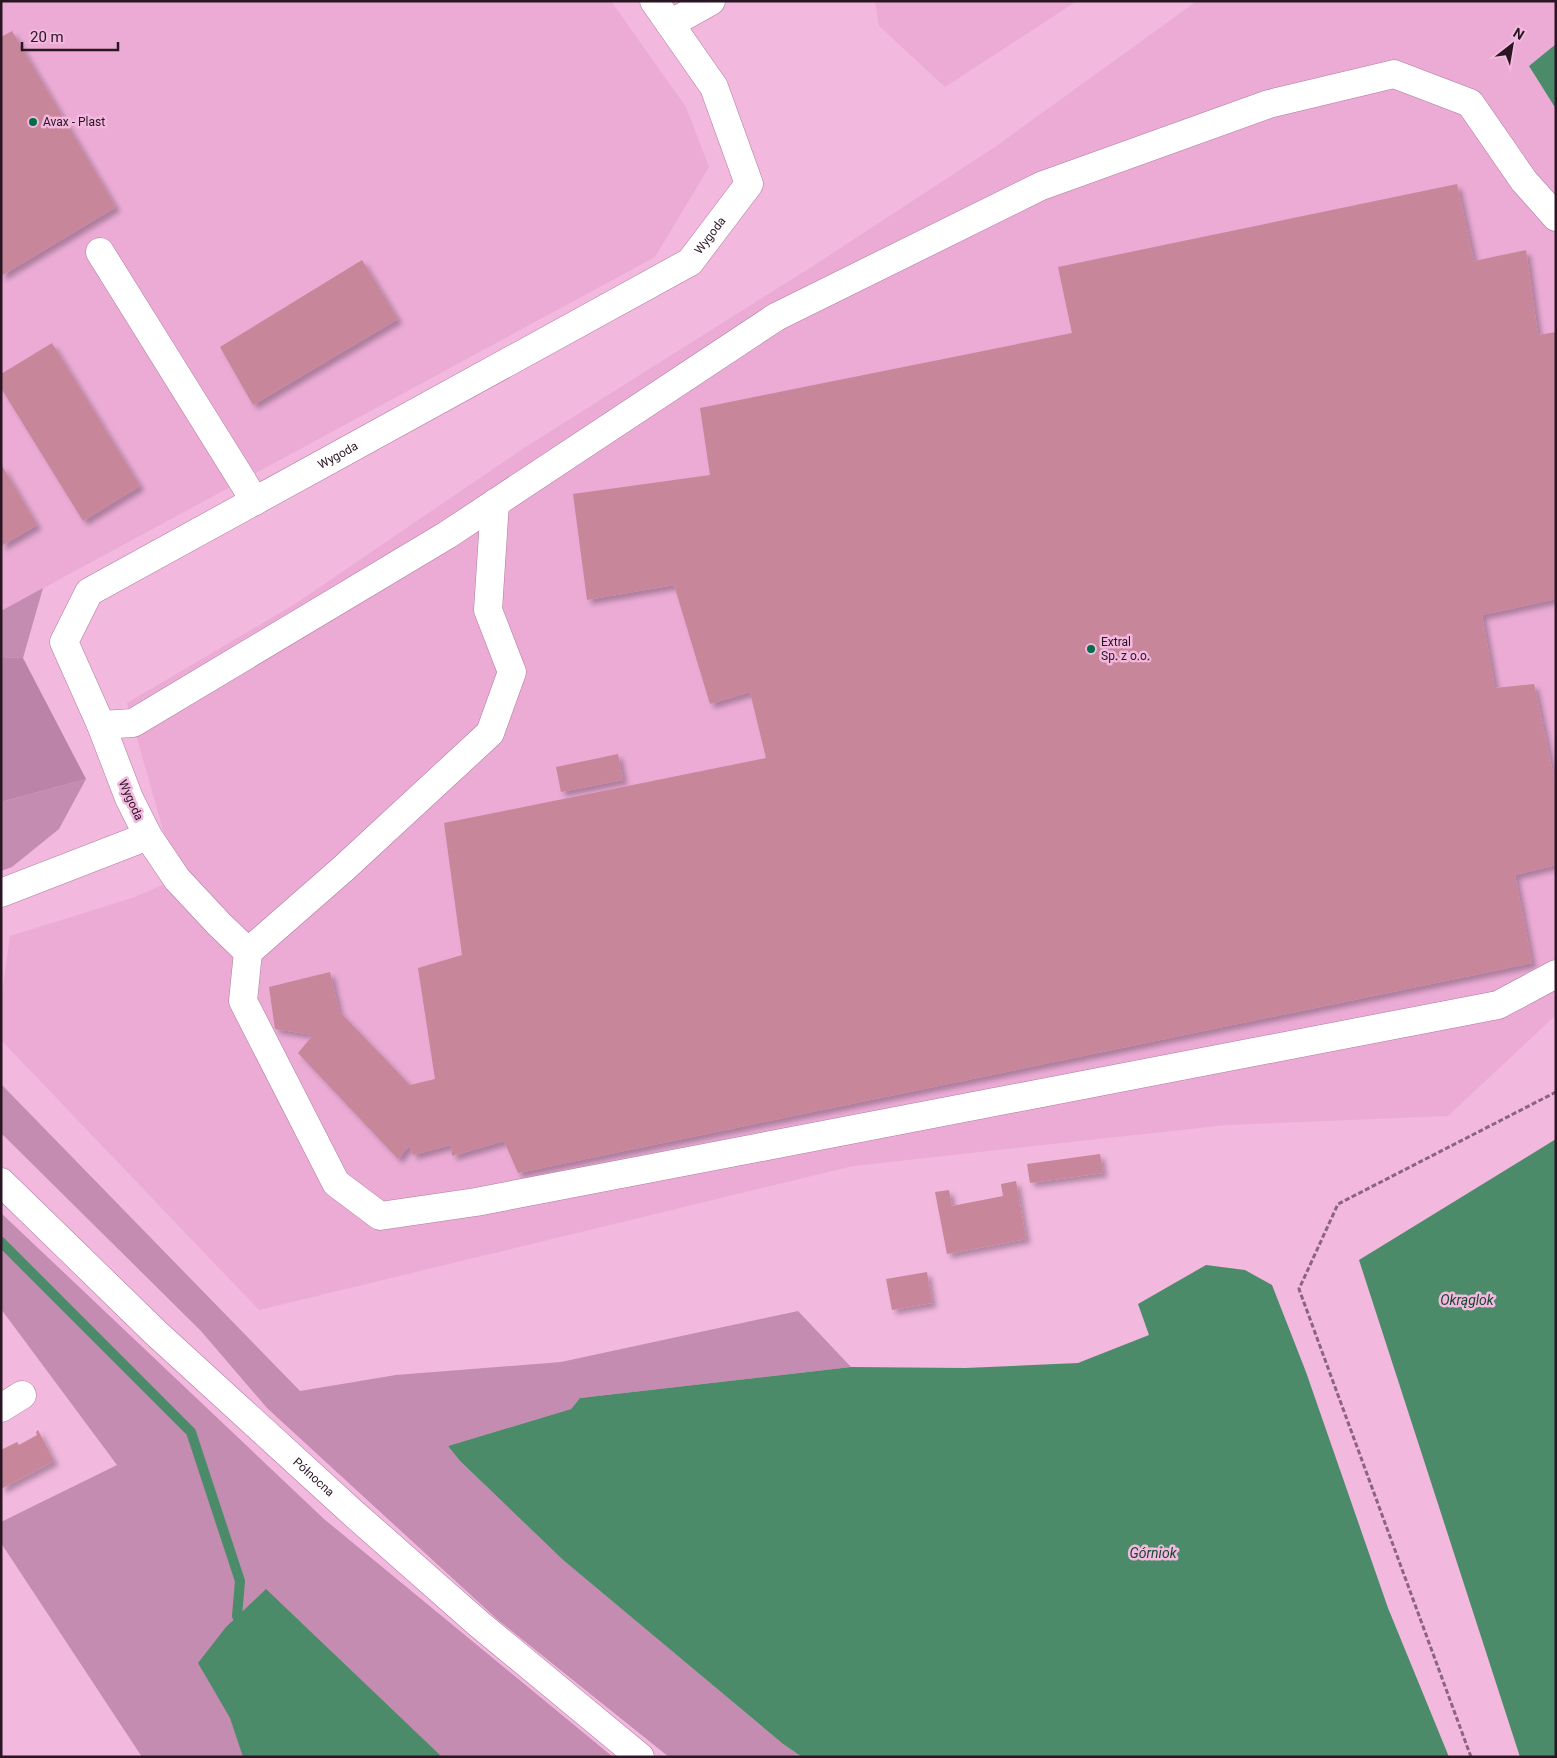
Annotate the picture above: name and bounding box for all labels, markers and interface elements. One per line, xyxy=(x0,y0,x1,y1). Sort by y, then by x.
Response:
scale bar xyxy=(22,20,119,52)
north arrow xyxy=(1487,20,1537,70)
text: N xyxy=(1510,24,1527,43)
text: 20 m xyxy=(30,28,64,46)
place label: Avax - Plast xyxy=(43,115,105,129)
marker: Avax - Plast xyxy=(27,116,39,128)
street label: Wygoda xyxy=(691,214,729,257)
street label: Wygoda xyxy=(316,439,360,472)
place label: Extral Sp. z o.o. xyxy=(1101,635,1150,663)
marker: Extral Sp. z o.o. xyxy=(1085,643,1097,655)
street label: Wygoda xyxy=(116,777,146,823)
water label: Okrąglok xyxy=(1440,1292,1495,1308)
street label: Północna xyxy=(290,1455,337,1499)
water label: Górniok xyxy=(1129,1545,1178,1561)

